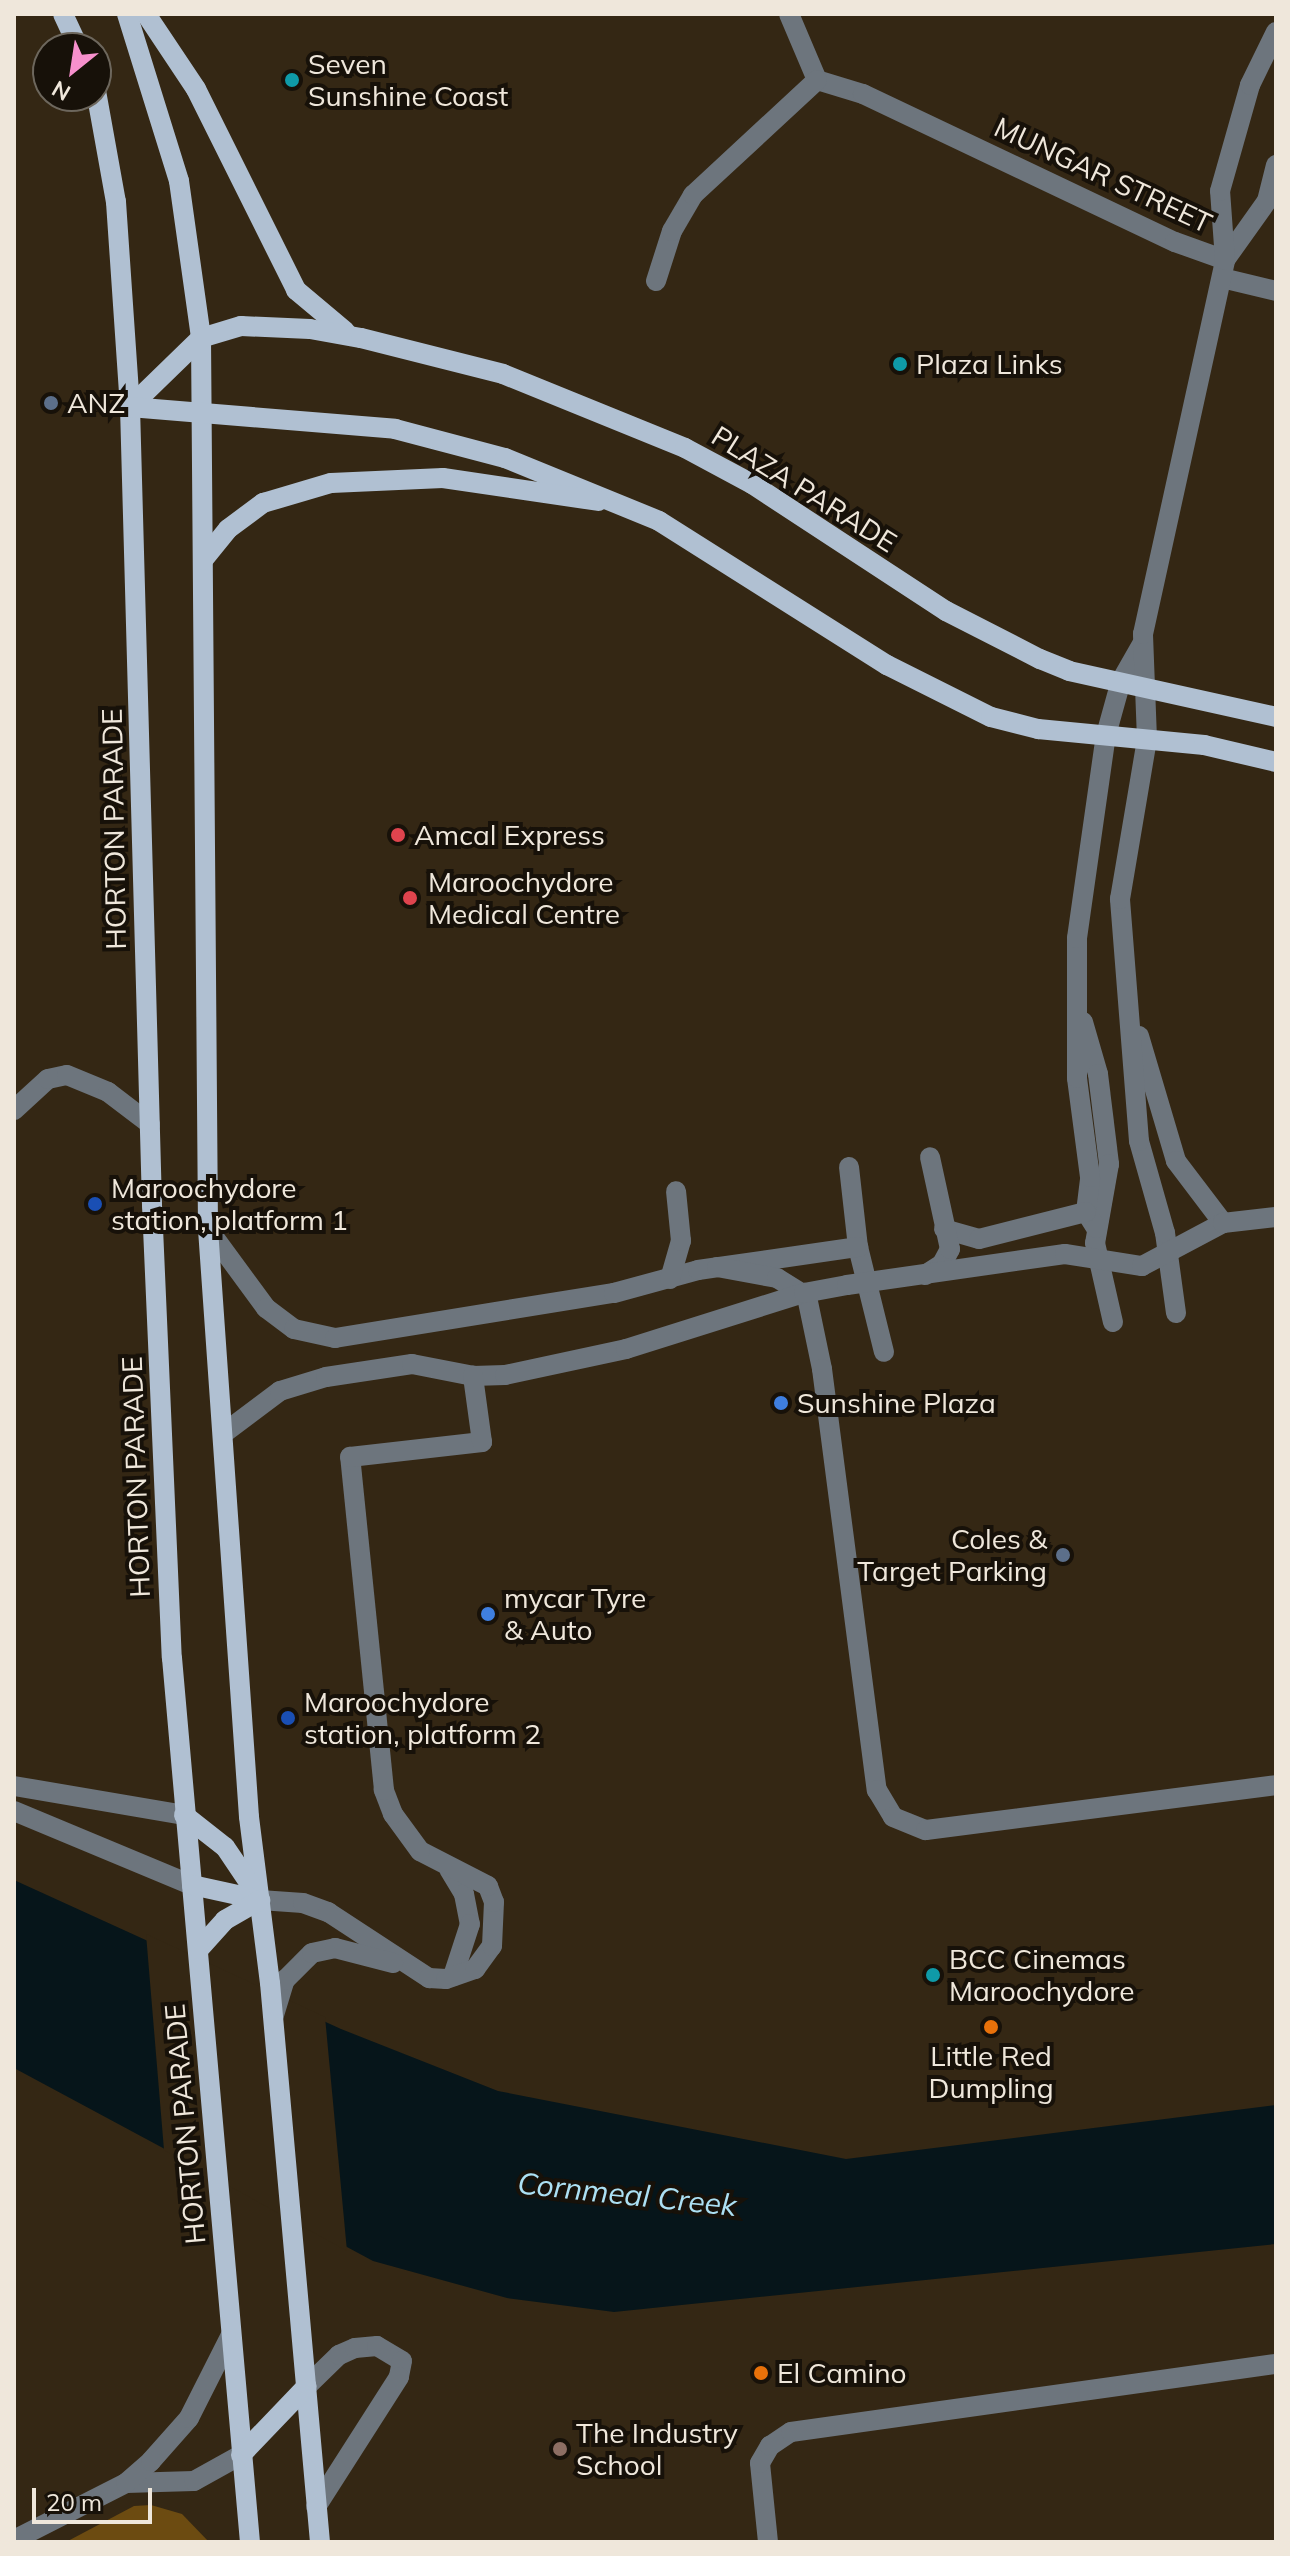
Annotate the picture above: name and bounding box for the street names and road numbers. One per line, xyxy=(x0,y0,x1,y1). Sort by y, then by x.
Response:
street label: MUNGAR STREET xyxy=(989,110,1217,240)
street label: PLAZA PARADE xyxy=(705,419,903,559)
street label: HORTON PARADE xyxy=(95,708,133,950)
street label: HORTON PARADE xyxy=(115,1356,157,1598)
street label: HORTON PARADE xyxy=(158,2002,212,2246)

